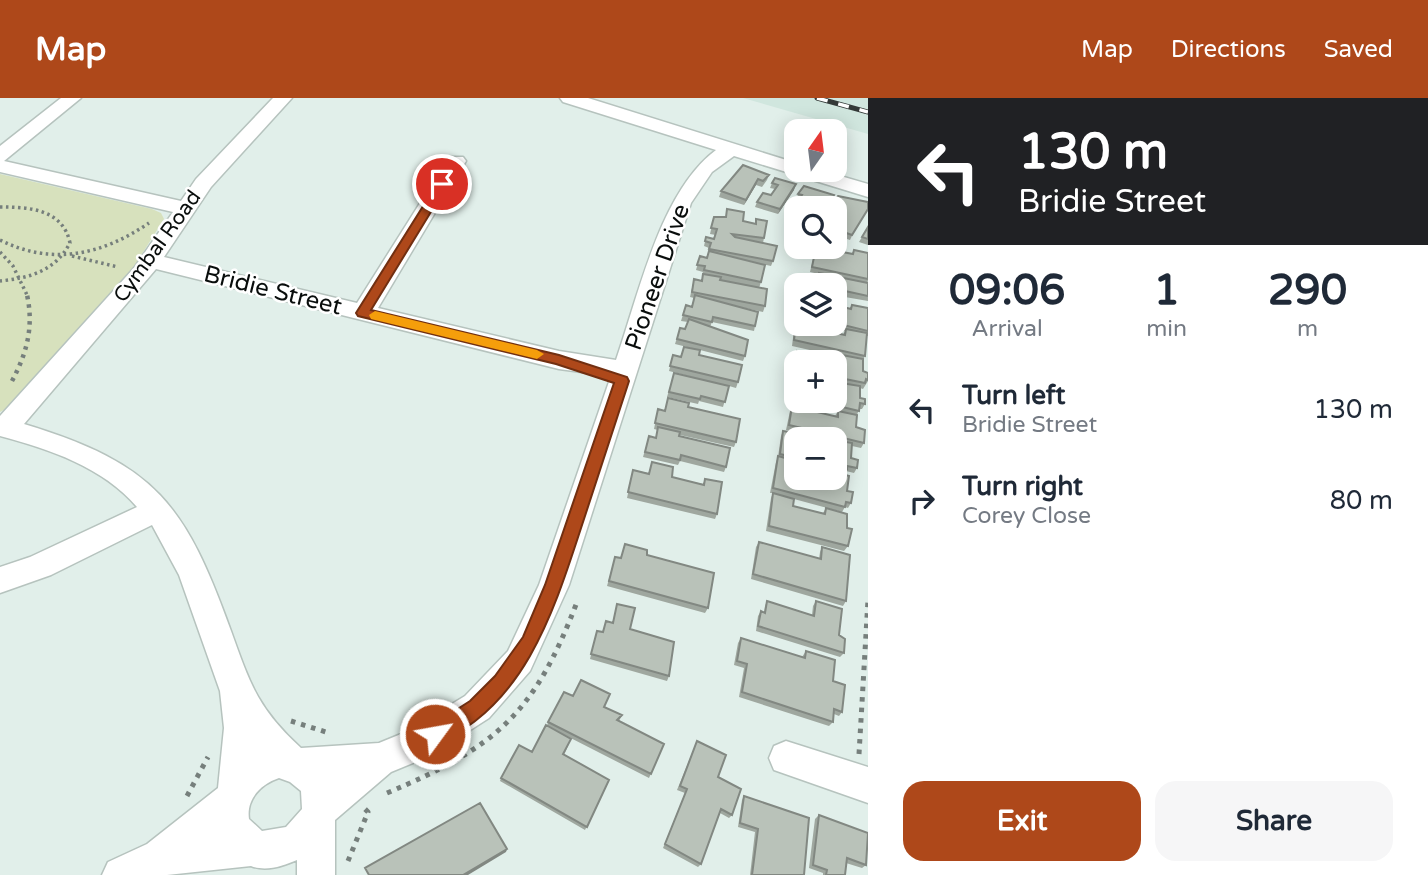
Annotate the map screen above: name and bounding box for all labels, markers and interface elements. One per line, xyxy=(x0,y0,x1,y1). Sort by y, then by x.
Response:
text: Map xyxy=(35,30,106,69)
text: Map xyxy=(1081,35,1133,64)
text: Directions xyxy=(1171,35,1286,64)
text: Saved xyxy=(1324,35,1393,64)
north arrow xyxy=(784,119,847,182)
map controls xyxy=(784,119,847,490)
text: 130 m xyxy=(1018,123,1168,182)
icon: left xyxy=(903,126,994,217)
pin xyxy=(412,154,472,214)
icon: arrive xyxy=(423,165,461,203)
text: Bridie Street xyxy=(1018,183,1206,221)
street label: Cymbal Road xyxy=(108,185,206,307)
button: search xyxy=(784,196,847,259)
street label: Pioneer Drive xyxy=(619,200,696,354)
street label: Bridie Street xyxy=(201,259,345,322)
text: 09:06 xyxy=(949,265,1065,316)
text: 1 xyxy=(1153,265,1180,316)
text: 290 xyxy=(1268,265,1347,316)
button: layers xyxy=(784,273,847,336)
text: Arrival xyxy=(972,315,1043,343)
text: min xyxy=(1146,315,1187,343)
text: m xyxy=(1297,315,1318,343)
button: + xyxy=(784,350,847,413)
text: Turn left xyxy=(962,380,1065,411)
icon: left xyxy=(903,391,941,429)
text: 130 m xyxy=(1313,394,1393,425)
text: Bridie Street xyxy=(962,411,1097,439)
button: − xyxy=(784,427,847,490)
text: Turn right xyxy=(962,471,1083,502)
icon: right xyxy=(903,482,941,520)
text: 80 m xyxy=(1330,485,1393,516)
text: Corey Close xyxy=(962,502,1091,530)
position arrow xyxy=(398,697,472,771)
button: Exit xyxy=(903,781,1141,861)
button: Share xyxy=(1155,781,1393,861)

